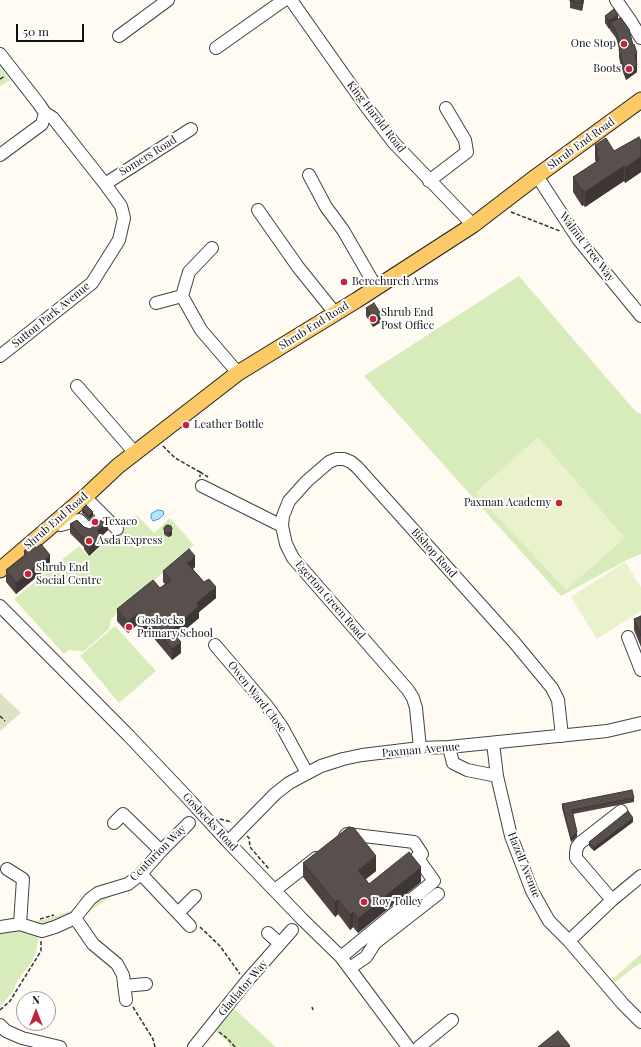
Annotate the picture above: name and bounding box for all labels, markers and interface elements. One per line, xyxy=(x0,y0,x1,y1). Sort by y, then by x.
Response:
scale bar xyxy=(18,16,86,42)
text: 50 m xyxy=(23,23,49,39)
place label: One Stop xyxy=(571,37,616,51)
marker: One Stop xyxy=(619,39,629,49)
place label: Boots xyxy=(593,62,621,76)
marker: Boots xyxy=(624,64,634,74)
street label: King Harold Road xyxy=(344,79,408,155)
street label: Shrub End Road xyxy=(545,115,617,173)
street label: Somers Road xyxy=(117,133,179,179)
street label: Walnut Tree Way xyxy=(557,210,617,284)
place label: Berechurch Arms xyxy=(352,275,439,289)
marker: Berechurch Arms xyxy=(339,277,349,287)
street label: Sutton Park Avenue xyxy=(9,279,93,351)
street label: Shrub End Road xyxy=(277,299,351,353)
place label: Shrub End Post Office xyxy=(381,306,434,332)
marker: Shrub End Post Office xyxy=(368,314,378,324)
place label: Leather Bottle xyxy=(194,418,264,432)
marker: Leather Bottle xyxy=(181,420,191,430)
street label: Shrub End Road xyxy=(21,490,91,552)
place label: Paxman Academy xyxy=(464,496,551,510)
marker: Paxman Academy xyxy=(554,498,564,508)
place label: Texaco xyxy=(103,515,137,529)
marker: Texaco xyxy=(90,517,100,527)
street label: Bishop Road xyxy=(408,526,460,580)
place label: Asda Express xyxy=(97,534,162,548)
marker: Asda Express xyxy=(84,536,94,546)
street label: Egerton Green Road xyxy=(292,558,368,642)
place label: Shrub End Social Centre xyxy=(36,561,102,587)
marker: Shrub End Social Centre xyxy=(23,569,33,579)
place label: Gosbecks Primary School xyxy=(137,614,213,640)
marker: Gosbecks Primary School xyxy=(124,622,134,632)
street label: Owen Ward Close xyxy=(225,659,289,735)
street label: Paxman Avenue xyxy=(381,740,461,760)
street label: Gosbecks Road xyxy=(180,790,240,854)
street label: Centurion Way xyxy=(127,822,189,884)
street label: Hazell Avenue xyxy=(505,830,543,900)
place label: Roy Tolley xyxy=(372,895,423,909)
marker: Roy Tolley xyxy=(359,897,369,907)
street label: Gladiator Way xyxy=(216,957,270,1019)
north arrow xyxy=(16,991,56,1031)
text: N xyxy=(32,992,40,1007)

